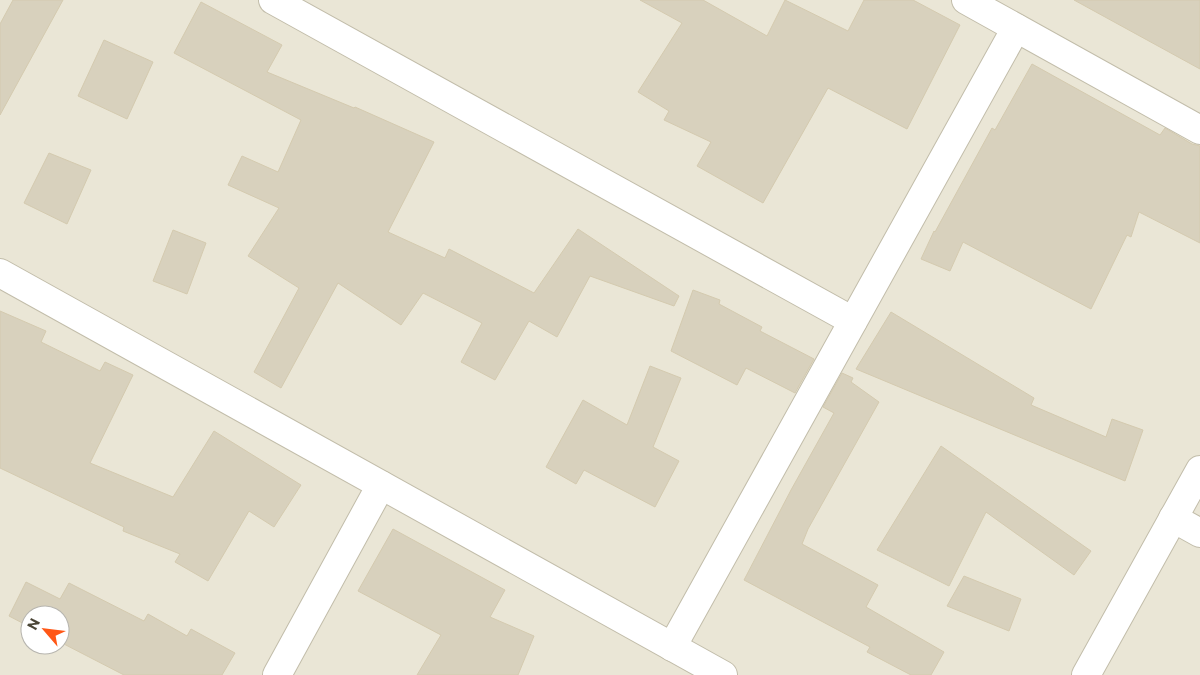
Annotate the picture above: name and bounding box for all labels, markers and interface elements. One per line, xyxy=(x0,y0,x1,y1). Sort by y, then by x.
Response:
north arrow xyxy=(20,605,70,655)
text: N xyxy=(23,615,43,632)

